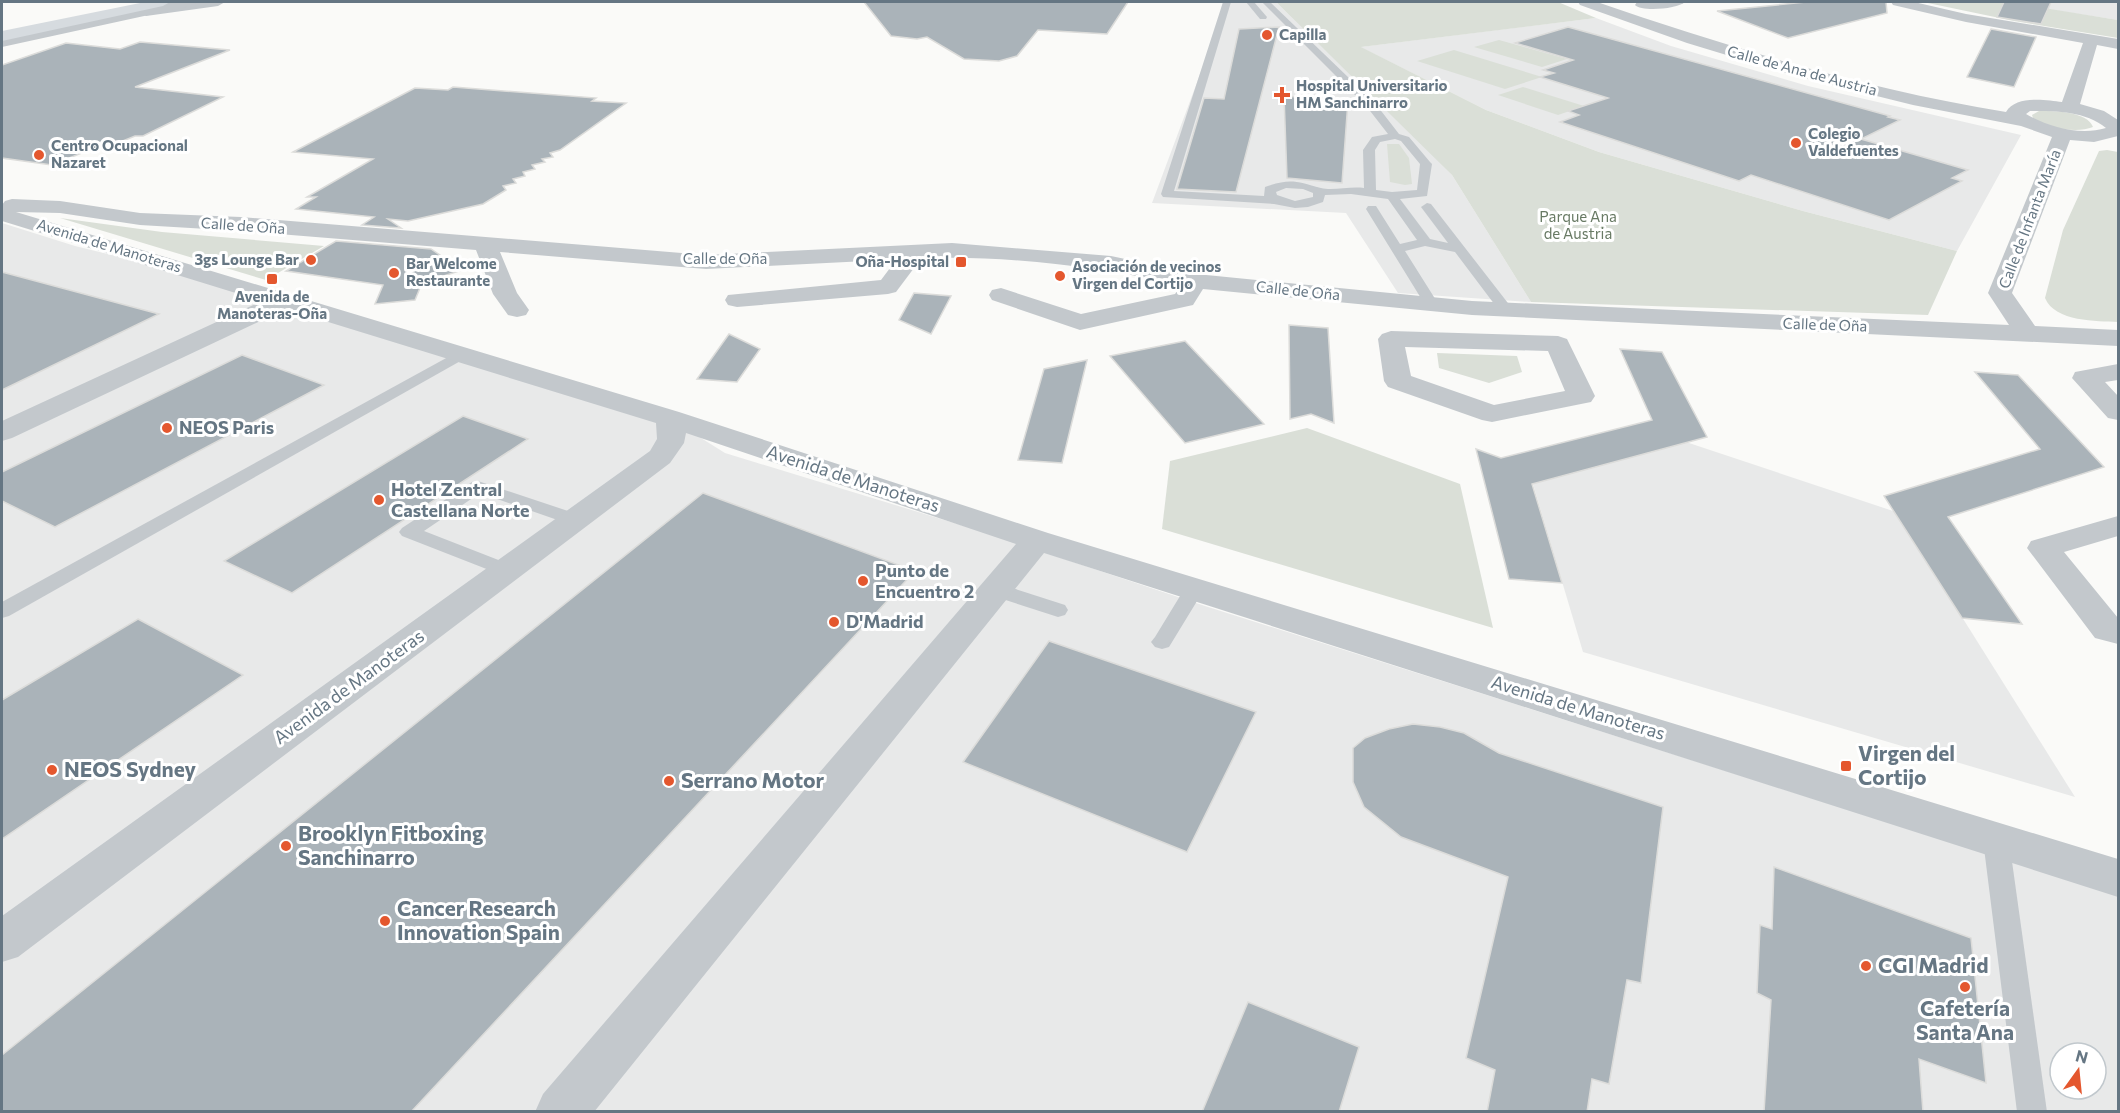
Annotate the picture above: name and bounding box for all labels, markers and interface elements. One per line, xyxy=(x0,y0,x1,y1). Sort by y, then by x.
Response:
place label: Capilla xyxy=(1279,25,1326,43)
marker: Capilla xyxy=(1260,28,1274,42)
street label: Calle de Ana de Austria xyxy=(1725,41,1879,99)
place label: Hospital Universitario HM Sanchinarro xyxy=(1296,76,1448,111)
marker: Hospital Universitario HM Sanchinarro xyxy=(1273,86,1291,104)
place label: Colegio Valdefuentes xyxy=(1808,124,1899,159)
place label: Centro Ocupacional Nazaret xyxy=(51,136,188,171)
marker: Colegio Valdefuentes xyxy=(1789,136,1803,150)
street label: Calle de Infanta María xyxy=(1994,147,2064,291)
marker: Centro Ocupacional Nazaret xyxy=(32,148,46,162)
park label: Parque Ana de Austria xyxy=(1539,207,1617,242)
street label: Calle de Oña xyxy=(200,213,286,237)
street label: Avenida de Manoteras xyxy=(35,214,184,276)
street label: Calle de Oña xyxy=(683,249,767,267)
place label: 3gs Lounge Bar xyxy=(194,250,299,268)
place label: Oña-Hospital xyxy=(855,252,949,270)
marker: 3gs Lounge Bar xyxy=(304,253,318,267)
place label: Bar Welcome Restaurante xyxy=(406,254,497,289)
marker: Oña-Hospital xyxy=(954,255,968,269)
place label: Asociación de vecinos Virgen del Cortijo xyxy=(1072,257,1221,292)
marker: Bar Welcome Restaurante xyxy=(387,266,401,280)
marker: Asociación de vecinos Virgen del Cortijo xyxy=(1053,269,1067,283)
marker: Avenida de Manoteras-Oña xyxy=(265,272,279,286)
street label: Calle de Oña xyxy=(1255,277,1341,303)
place label: Avenida de Manoteras-Oña xyxy=(217,287,327,322)
street label: Calle de Oña xyxy=(1782,314,1868,334)
place label: NEOS Paris xyxy=(179,416,274,438)
marker: NEOS Paris xyxy=(160,421,174,435)
street label: Avenida de Manoteras xyxy=(764,440,943,516)
place label: Hotel Zentral Castellana Norte xyxy=(391,478,529,521)
marker: Hotel Zentral Castellana Norte xyxy=(372,493,386,507)
place label: Punto de Encuentro 2 xyxy=(875,559,974,602)
marker: Punto de Encuentro 2 xyxy=(856,574,870,588)
place label: D'Madrid xyxy=(846,610,923,632)
marker: D'Madrid xyxy=(827,615,841,629)
street label: Avenida de Manoteras xyxy=(269,624,428,748)
street label: Avenida de Manoteras xyxy=(1489,670,1668,744)
place label: Virgen del Cortijo xyxy=(1858,740,1955,789)
place label: NEOS Sydney xyxy=(64,756,196,781)
marker: Virgen del Cortijo xyxy=(1839,759,1853,773)
marker: NEOS Sydney xyxy=(45,763,59,777)
place label: Serrano Motor xyxy=(681,767,824,792)
marker: Serrano Motor xyxy=(662,774,676,788)
place label: Brooklyn Fitboxing Sanchinarro xyxy=(298,820,484,869)
marker: Brooklyn Fitboxing Sanchinarro xyxy=(279,839,293,853)
place label: Cancer Research Innovation Spain xyxy=(397,895,560,944)
marker: Cancer Research Innovation Spain xyxy=(378,914,392,928)
place label: CGI Madrid xyxy=(1878,952,1988,977)
marker: CGI Madrid xyxy=(1859,959,1873,973)
marker: Cafetería Santa Ana xyxy=(1958,980,1972,994)
place label: Cafetería Santa Ana xyxy=(1916,995,2014,1044)
north arrow xyxy=(2048,1041,2108,1101)
text: N xyxy=(2074,1045,2090,1067)

